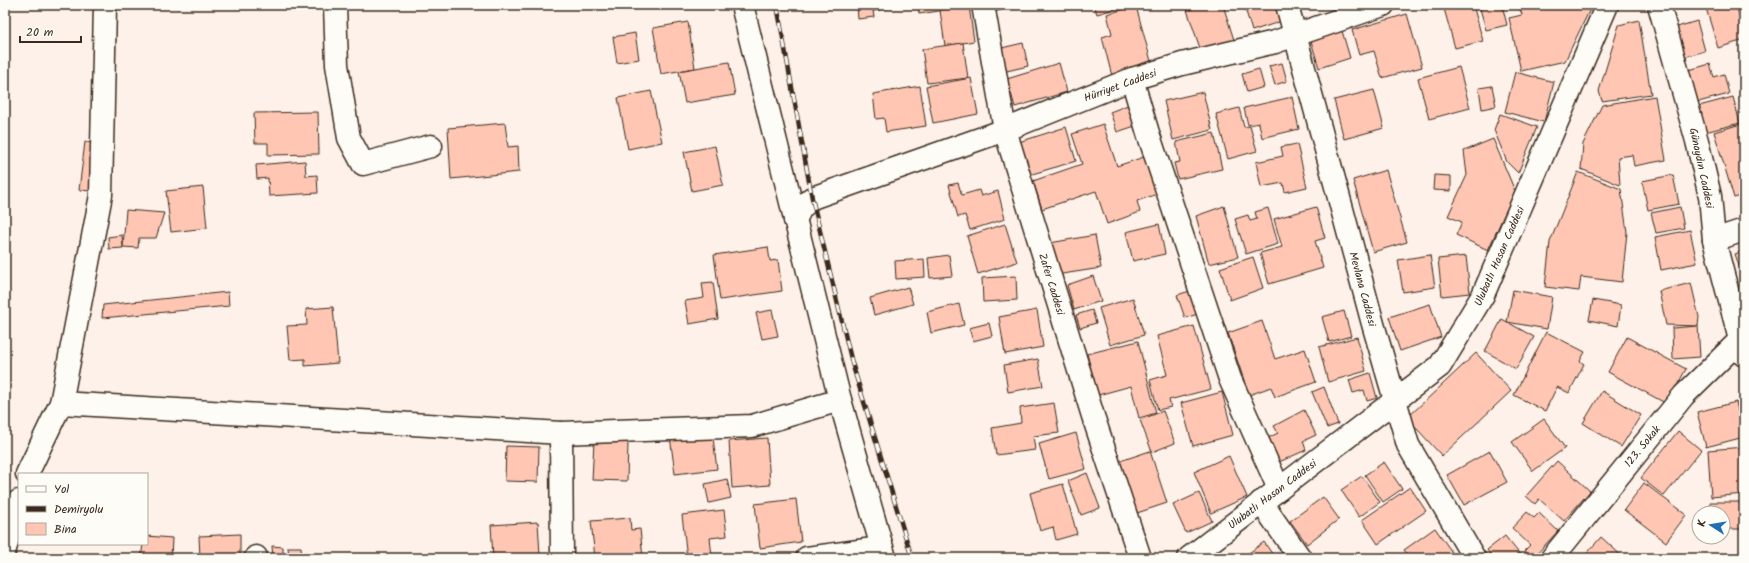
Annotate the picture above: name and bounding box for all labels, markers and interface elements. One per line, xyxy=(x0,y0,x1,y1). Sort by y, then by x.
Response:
scale bar xyxy=(20,18,81,44)
text: 20 m xyxy=(26,23,54,42)
street label: Hürriyet Caddesi xyxy=(1081,64,1160,107)
street label: Günaydın Caddesi xyxy=(1684,126,1718,210)
street label: Ulubatlı Hasan Caddesi xyxy=(1470,203,1530,309)
street label: Mevlana Caddesi xyxy=(1343,250,1381,329)
street label: Zafer Caddesi xyxy=(1033,251,1069,318)
street label: 123. Sokak xyxy=(1620,421,1666,472)
street label: Ulubatlı Hasan Caddesi xyxy=(1224,455,1321,534)
legend xyxy=(18,473,148,545)
text: Yol xyxy=(54,480,69,499)
text: Demiryolu xyxy=(54,500,104,519)
north arrow xyxy=(1691,505,1731,545)
text: K xyxy=(1693,518,1712,528)
text: Bina xyxy=(54,520,77,539)

